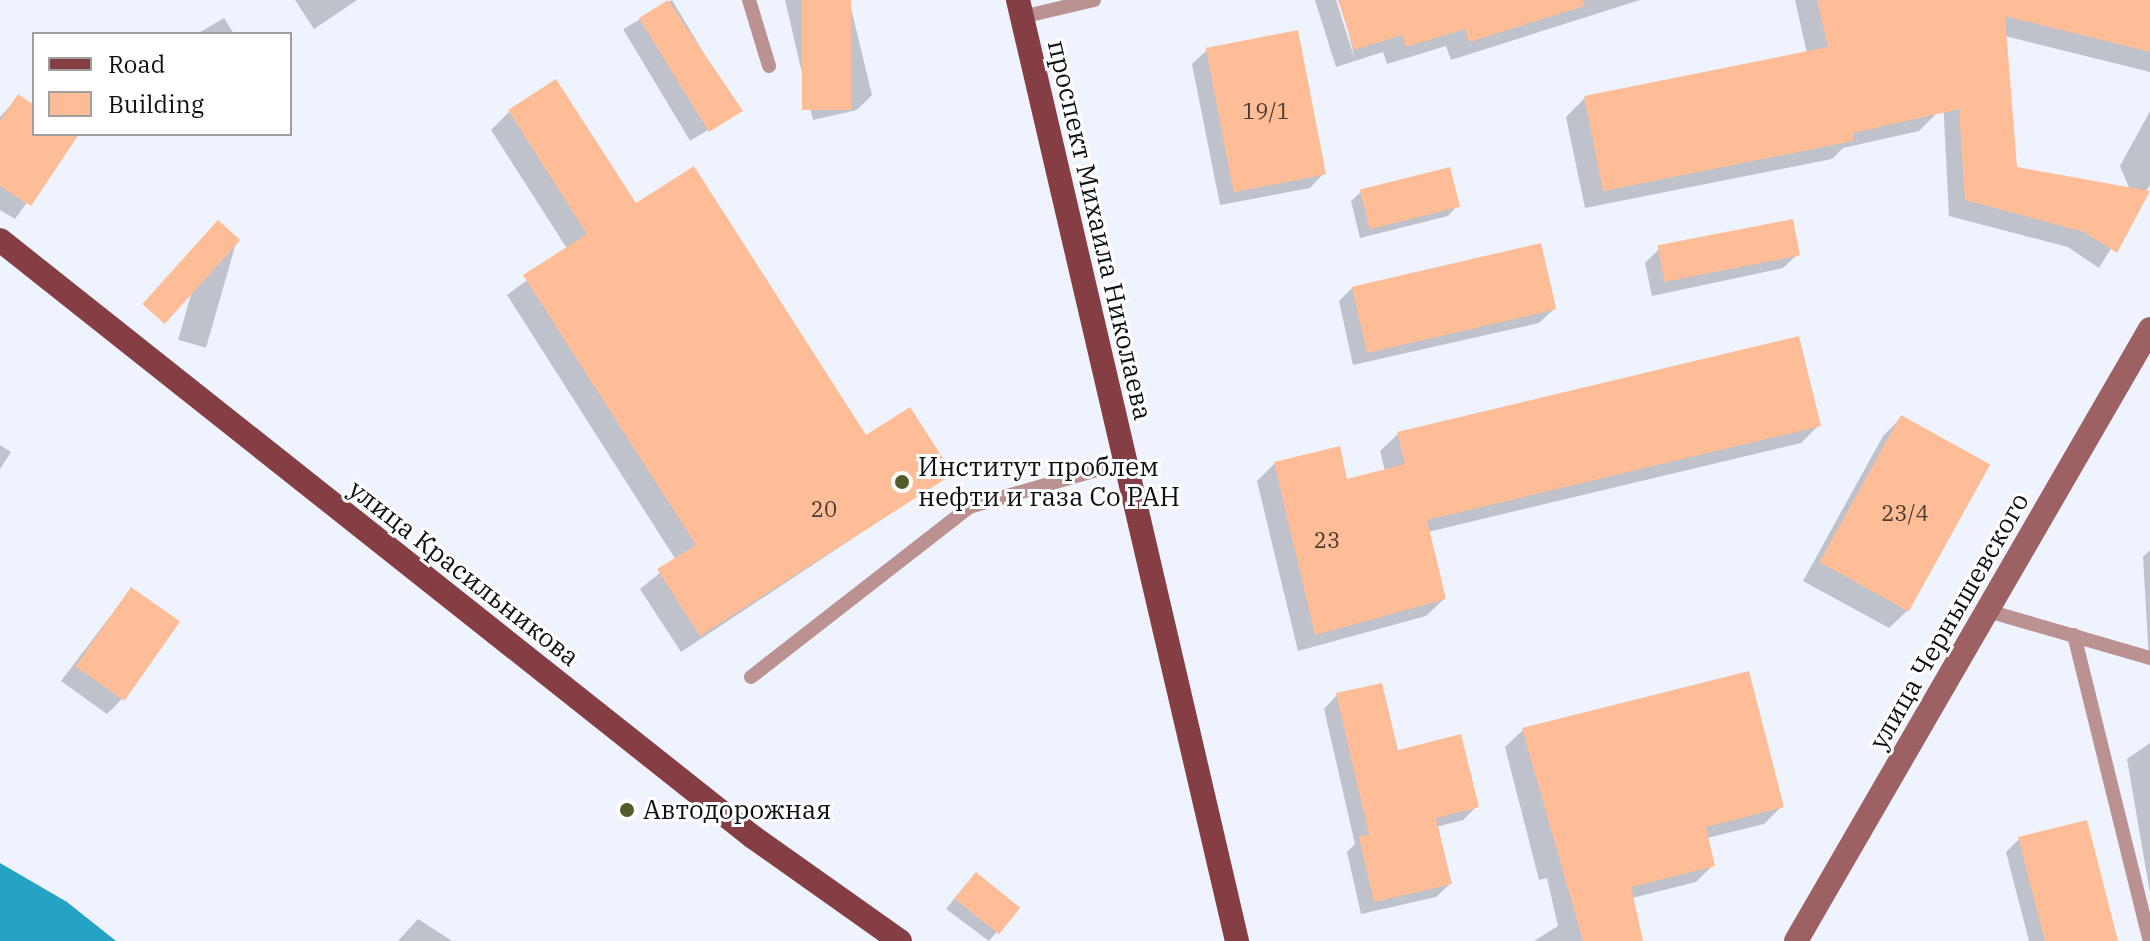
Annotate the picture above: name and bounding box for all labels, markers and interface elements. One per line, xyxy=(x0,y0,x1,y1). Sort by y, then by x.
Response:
legend xyxy=(32,32,292,136)
street label: проспект Михаила Николаева xyxy=(1041,37,1159,423)
text: Road xyxy=(108,48,165,80)
text: Building xyxy=(108,88,204,120)
house number: 19/1 xyxy=(1242,98,1290,124)
place label: Институт проблем нефти и газа Со РАН xyxy=(918,451,1180,512)
street label: улица Красильникова xyxy=(343,473,585,673)
marker: Институт проблем нефти и газа Со РАН xyxy=(893,473,911,491)
street label: улица Чернышевского xyxy=(1863,487,2035,755)
house number: 20 xyxy=(811,496,837,522)
house number: 23/4 xyxy=(1881,500,1929,526)
house number: 23 xyxy=(1314,527,1340,553)
place label: Автодорожная xyxy=(643,794,831,826)
marker: Автодорожная xyxy=(618,801,636,819)

